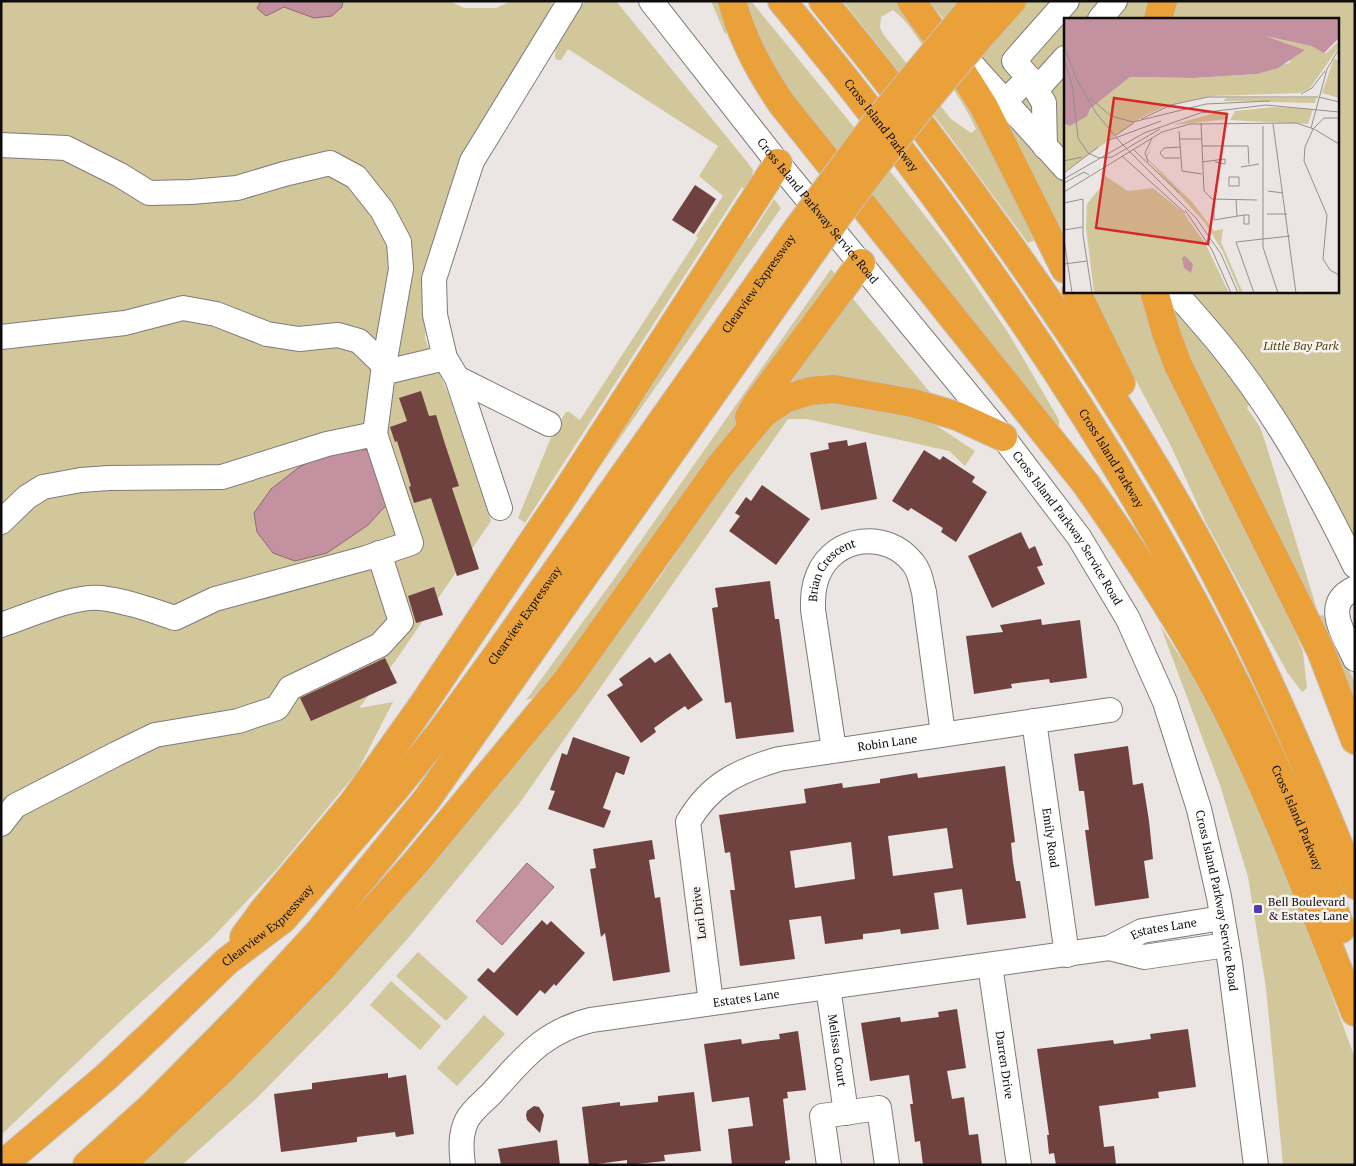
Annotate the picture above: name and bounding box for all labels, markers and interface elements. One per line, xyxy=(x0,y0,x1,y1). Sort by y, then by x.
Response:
inset map xyxy=(1064,18,1338,292)
street label: Cross Island Parkway xyxy=(841,76,923,175)
street label: Cross Island Parkway Service Road xyxy=(754,135,882,287)
street label: Clearview Expressway xyxy=(718,230,799,336)
park label: Little Bay Park xyxy=(1262,338,1339,353)
street label: Cross Island Parkway xyxy=(1076,406,1148,511)
street label: Cross Island Parkway Service Road xyxy=(1009,448,1126,608)
street label: Brian Crescent xyxy=(805,535,858,602)
street label: Clearview Expressway xyxy=(484,562,565,668)
street label: Robin Lane xyxy=(856,731,918,754)
street label: Cross Island Parkway xyxy=(1268,763,1327,873)
street label: Emily Road xyxy=(1039,807,1063,869)
street label: Cross Island Parkway Service Road xyxy=(1192,808,1242,992)
street label: Clearview Expressway xyxy=(218,881,317,969)
street label: Lori Drive xyxy=(688,886,709,940)
place label: Bell Boulevard & Estates Lane xyxy=(1268,894,1348,923)
marker: Bell Boulevard & Estates Lane xyxy=(1252,903,1264,915)
street label: Estates Lane xyxy=(1128,914,1198,943)
street label: Estates Lane xyxy=(712,986,780,1010)
street label: Melissa Court xyxy=(825,1013,850,1088)
street label: Darren Drive xyxy=(993,1030,1017,1100)

